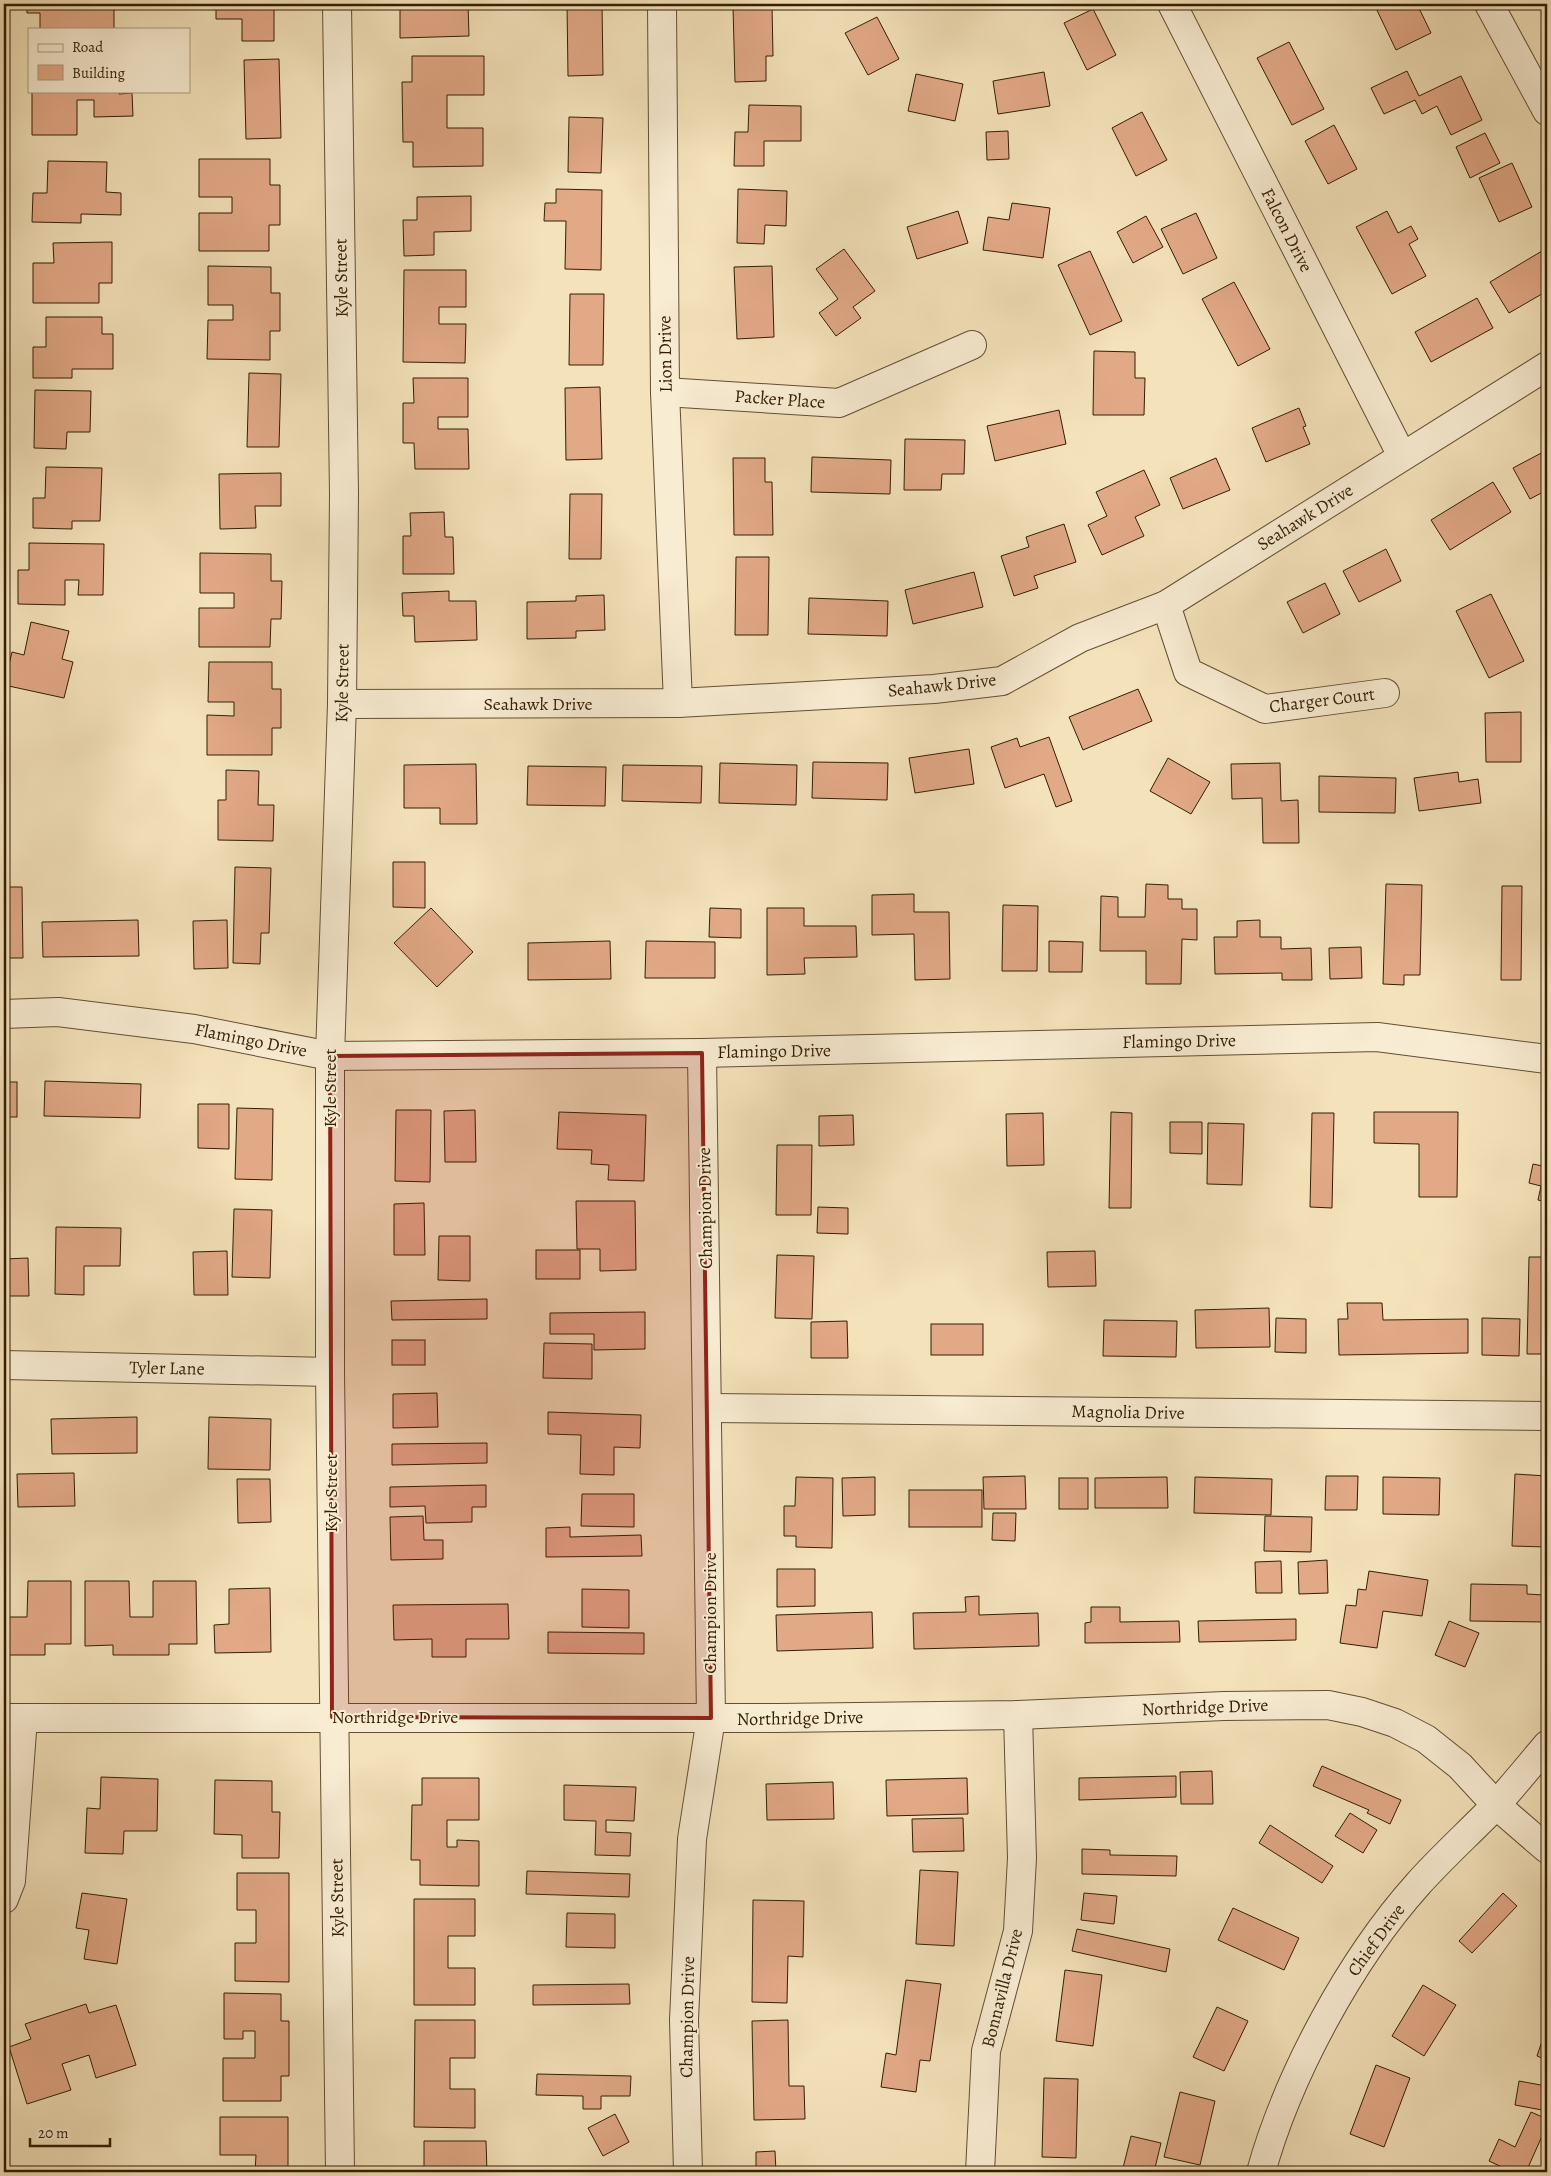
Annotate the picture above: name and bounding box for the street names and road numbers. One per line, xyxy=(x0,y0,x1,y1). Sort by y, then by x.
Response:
street label: Falcon Drive xyxy=(1256,184,1318,276)
street label: Kyle Street xyxy=(328,238,354,318)
street label: Lion Drive xyxy=(652,315,678,393)
street label: Packer Place xyxy=(734,384,826,414)
street label: Seahawk Drive xyxy=(1252,478,1358,556)
street label: Kyle Street xyxy=(329,643,355,723)
street label: Seahawk Drive xyxy=(887,667,997,703)
street label: Charger Court xyxy=(1268,682,1376,718)
street label: Seahawk Drive xyxy=(484,692,592,716)
street label: Flamingo Drive xyxy=(193,1017,309,1063)
street label: Flamingo Drive xyxy=(1122,1028,1236,1054)
street label: Flamingo Drive xyxy=(717,1038,831,1064)
street label: Kyle Street xyxy=(318,1048,342,1128)
street label: Champion Drive xyxy=(692,1147,718,1269)
street label: Tyler Lane xyxy=(129,1355,205,1381)
street label: Magnolia Drive xyxy=(1071,1399,1185,1425)
street label: Kyle Street xyxy=(319,1453,343,1533)
street label: Champion Drive xyxy=(698,1552,722,1674)
street label: Northridge Drive xyxy=(1141,1693,1269,1721)
street label: Northridge Drive xyxy=(332,1705,458,1729)
street label: Northridge Drive xyxy=(736,1705,864,1731)
street label: Kyle Street xyxy=(324,1858,350,1938)
street label: Chief Drive xyxy=(1342,1899,1410,1981)
street label: Bonnavilla Drive xyxy=(976,1926,1028,2050)
street label: Champion Drive xyxy=(674,1956,700,2078)

